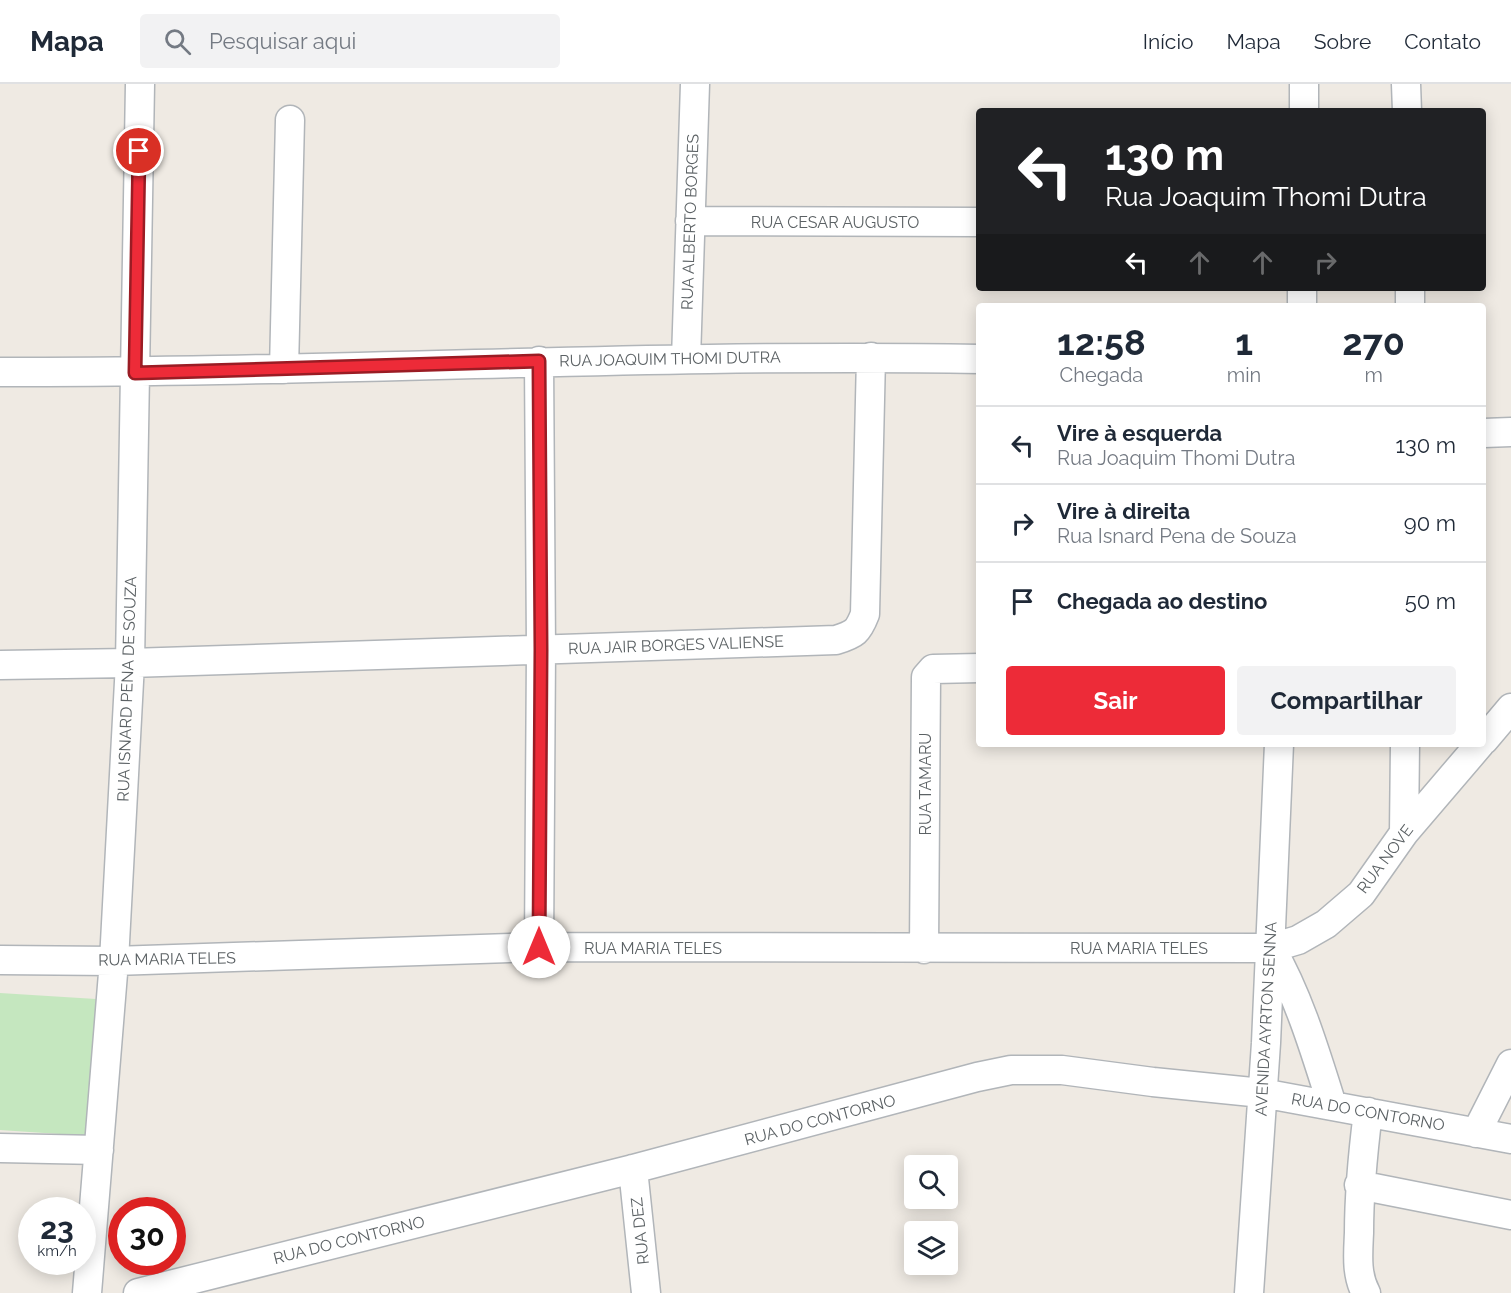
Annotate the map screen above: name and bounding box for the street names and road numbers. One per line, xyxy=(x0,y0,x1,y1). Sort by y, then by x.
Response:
street label: RUA ALBERTO BORGES xyxy=(677,133,703,310)
street label: RUA CESAR AUGUSTO xyxy=(751,213,919,232)
street label: RUA JOAQUIM THOMI DUTRA xyxy=(559,348,781,370)
street label: RUA ISNARD PENA DE SOUZA xyxy=(114,576,140,802)
street label: RUA JAIR BORGES VALIENSE xyxy=(568,632,784,658)
street label: RUA TAMARU xyxy=(916,733,935,835)
street label: RUA NOVE xyxy=(1353,821,1417,897)
street label: AVENIDA AYRTON SENNA xyxy=(1251,921,1281,1117)
street label: RUA MARIA TELES xyxy=(584,939,722,958)
street label: RUA MARIA TELES xyxy=(1070,939,1208,958)
street label: RUA MARIA TELES xyxy=(98,948,236,970)
street label: RUA DO CONTORNO xyxy=(1290,1089,1446,1135)
street label: RUA DO CONTORNO xyxy=(742,1091,898,1149)
street label: RUA DEZ xyxy=(627,1196,653,1266)
street label: RUA DO CONTORNO xyxy=(271,1212,427,1268)

